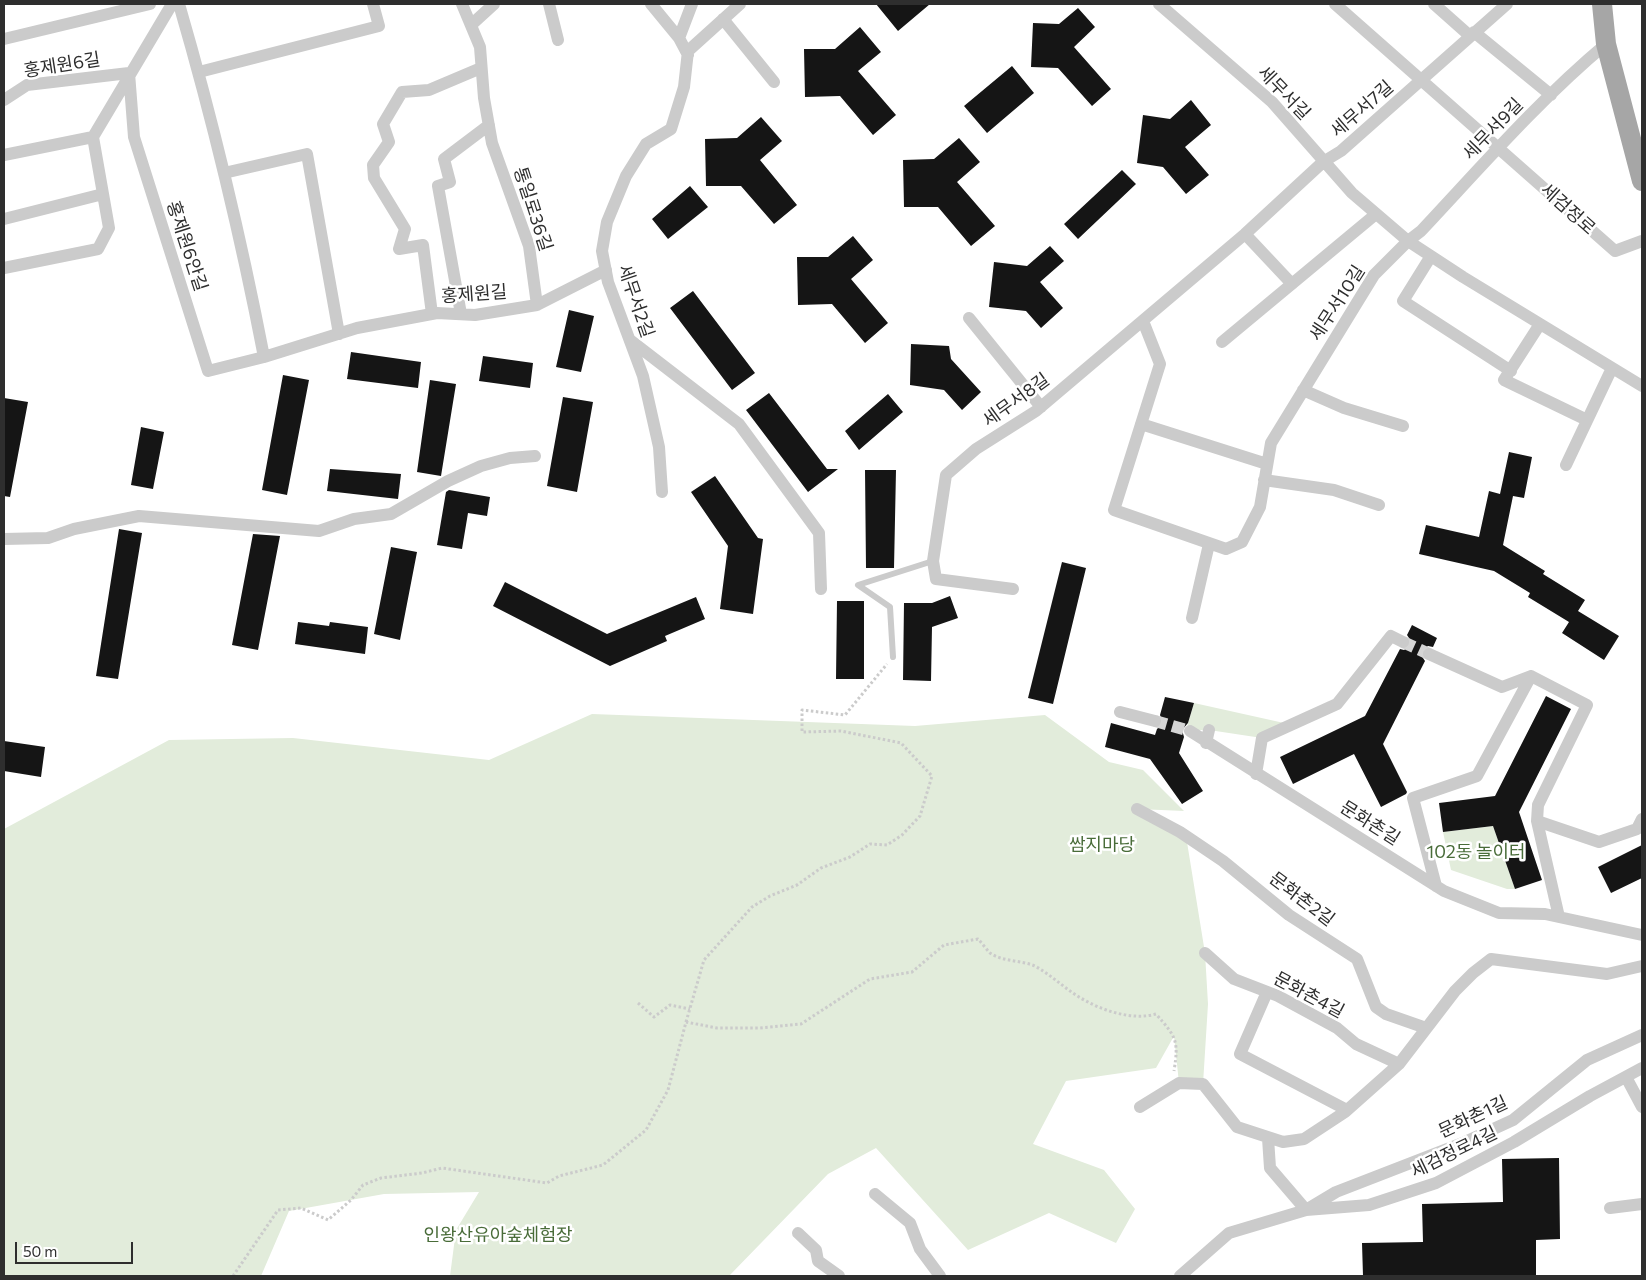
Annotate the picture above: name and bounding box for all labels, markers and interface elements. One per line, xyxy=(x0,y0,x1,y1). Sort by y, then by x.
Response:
street label: 홍제원6길 xyxy=(22,48,102,82)
street label: 세무서길 xyxy=(1253,62,1315,124)
street label: 세무서7길 xyxy=(1326,76,1398,142)
street label: 세무서9길 xyxy=(1458,94,1528,164)
street label: 통일로36길 xyxy=(509,164,557,254)
street label: 세검정로 xyxy=(1536,179,1600,239)
street label: 홍제원6안길 xyxy=(162,198,212,294)
street label: 세무서2길 xyxy=(613,261,659,341)
street label: 세무서10길 xyxy=(1305,261,1369,345)
street label: 홍제원길 xyxy=(440,281,508,307)
street label: 세무서8길 xyxy=(978,369,1054,431)
street label: 문화촌길 xyxy=(1336,796,1404,850)
park label: 쌈지마당 xyxy=(1069,834,1135,856)
park label: 102동 놀이터 xyxy=(1426,841,1526,863)
street label: 문화촌2길 xyxy=(1265,867,1339,931)
street label: 문화촌4길 xyxy=(1270,967,1348,1023)
street label: 문화촌1길 xyxy=(1435,1092,1511,1142)
street label: 세검정로4길 xyxy=(1407,1122,1501,1182)
park label: 인왕산유아숲체험장 xyxy=(423,1224,573,1246)
scale bar xyxy=(18,1232,135,1264)
text: 50 m xyxy=(23,1242,57,1260)

